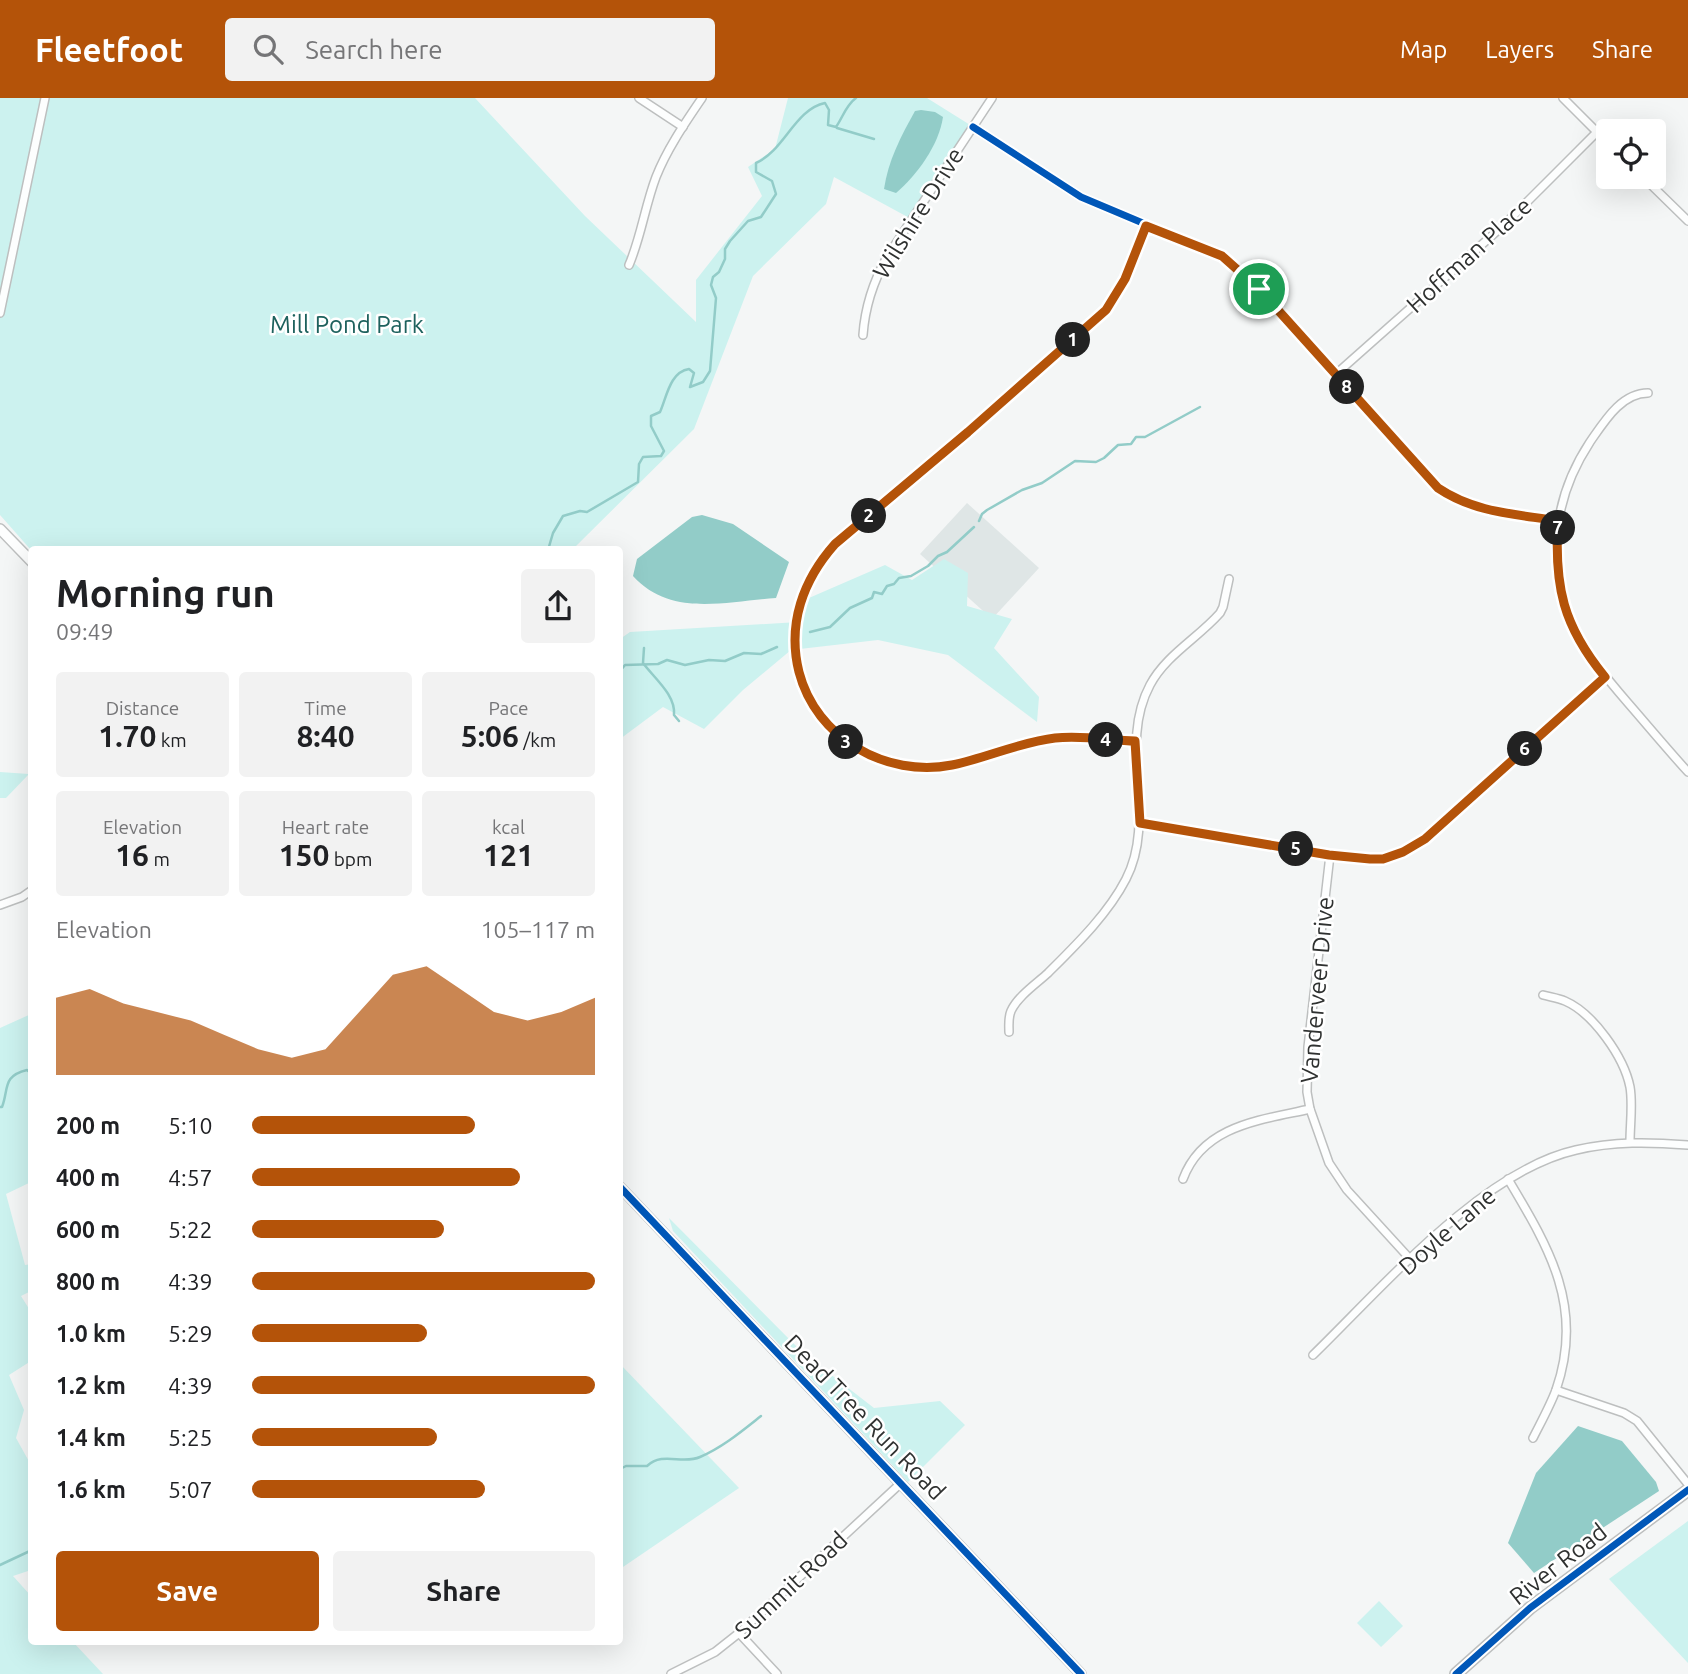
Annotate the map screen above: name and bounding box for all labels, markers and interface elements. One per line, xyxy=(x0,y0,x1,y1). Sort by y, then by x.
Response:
search box xyxy=(225,18,715,81)
icon: search xyxy=(249,30,287,68)
text: Fleetfoot xyxy=(35,31,183,68)
text: Search here xyxy=(305,35,443,64)
text: Map xyxy=(1400,36,1447,63)
text: Layers xyxy=(1485,36,1554,63)
text: Share xyxy=(1592,36,1653,63)
map controls xyxy=(1596,119,1666,189)
button: locate xyxy=(1596,119,1666,189)
street label: Wilshire Drive xyxy=(867,143,969,283)
street label: Hoffman Place xyxy=(1401,192,1537,318)
pin xyxy=(1229,259,1289,319)
icon: arrive xyxy=(1240,270,1278,308)
park label: Mill Pond Park xyxy=(270,311,424,338)
pin: 1 xyxy=(1056,322,1090,358)
text: 1 xyxy=(1067,328,1078,350)
pin: 8 xyxy=(1330,370,1364,404)
text: 8 xyxy=(1341,375,1352,397)
pin: 2 xyxy=(852,498,886,534)
text: 2 xyxy=(863,504,874,526)
pin: 7 xyxy=(1540,510,1576,546)
text: 7 xyxy=(1552,516,1563,538)
button: share xyxy=(521,569,595,643)
text: Morning run xyxy=(56,572,275,614)
text: 09:49 xyxy=(56,619,114,644)
text: Distance xyxy=(106,697,179,719)
text: Time xyxy=(304,697,347,719)
text: Pace xyxy=(488,697,529,719)
text: 1.70 xyxy=(98,719,156,753)
text: 8:40 xyxy=(296,719,355,753)
text: 5:06 xyxy=(461,719,519,753)
pin: 4 xyxy=(1088,722,1124,758)
pin: 3 xyxy=(828,724,864,760)
text: 4 xyxy=(1100,728,1111,750)
text: km xyxy=(156,729,187,751)
text: /km xyxy=(519,729,556,751)
text: 3 xyxy=(840,730,851,752)
pin: 6 xyxy=(1508,732,1542,766)
text: 6 xyxy=(1519,737,1530,759)
text: Elevation xyxy=(103,816,182,838)
text: Heart rate xyxy=(282,816,369,838)
text: kcal xyxy=(492,816,525,838)
pin: 5 xyxy=(1278,832,1314,866)
text: 5 xyxy=(1290,837,1301,859)
text: 16 xyxy=(115,838,149,872)
text: 150 xyxy=(279,838,329,872)
text: 121 xyxy=(483,838,534,872)
text: m xyxy=(149,848,170,870)
text: bpm xyxy=(329,848,372,870)
street label: Vanderveer Drive xyxy=(1295,896,1339,1084)
text: Elevation xyxy=(56,917,152,942)
text: 105–117 m xyxy=(481,917,595,942)
text: 200 m xyxy=(56,1113,120,1138)
text: 5:10 xyxy=(168,1113,213,1138)
text: 400 m xyxy=(56,1165,120,1190)
text: 4:57 xyxy=(168,1165,213,1190)
street label: Doyle Lane xyxy=(1393,1182,1501,1280)
text: 600 m xyxy=(56,1217,120,1242)
text: 5:22 xyxy=(168,1217,213,1242)
text: 800 m xyxy=(56,1269,120,1294)
text: 4:39 xyxy=(168,1269,213,1294)
text: 1.0 km xyxy=(56,1321,126,1346)
text: 5:29 xyxy=(168,1321,213,1346)
street label: Dead Tree Run Road xyxy=(779,1329,951,1505)
text: 1.2 km xyxy=(56,1373,126,1398)
text: 4:39 xyxy=(168,1373,213,1398)
text: 1.4 km xyxy=(56,1425,126,1450)
text: 5:25 xyxy=(168,1425,213,1450)
text: 1.6 km xyxy=(56,1477,126,1502)
text: 5:07 xyxy=(168,1477,213,1502)
street label: River Road xyxy=(1504,1518,1612,1610)
street label: Summit Road xyxy=(729,1526,853,1644)
button: Save xyxy=(56,1551,319,1631)
button: Share xyxy=(333,1551,595,1631)

